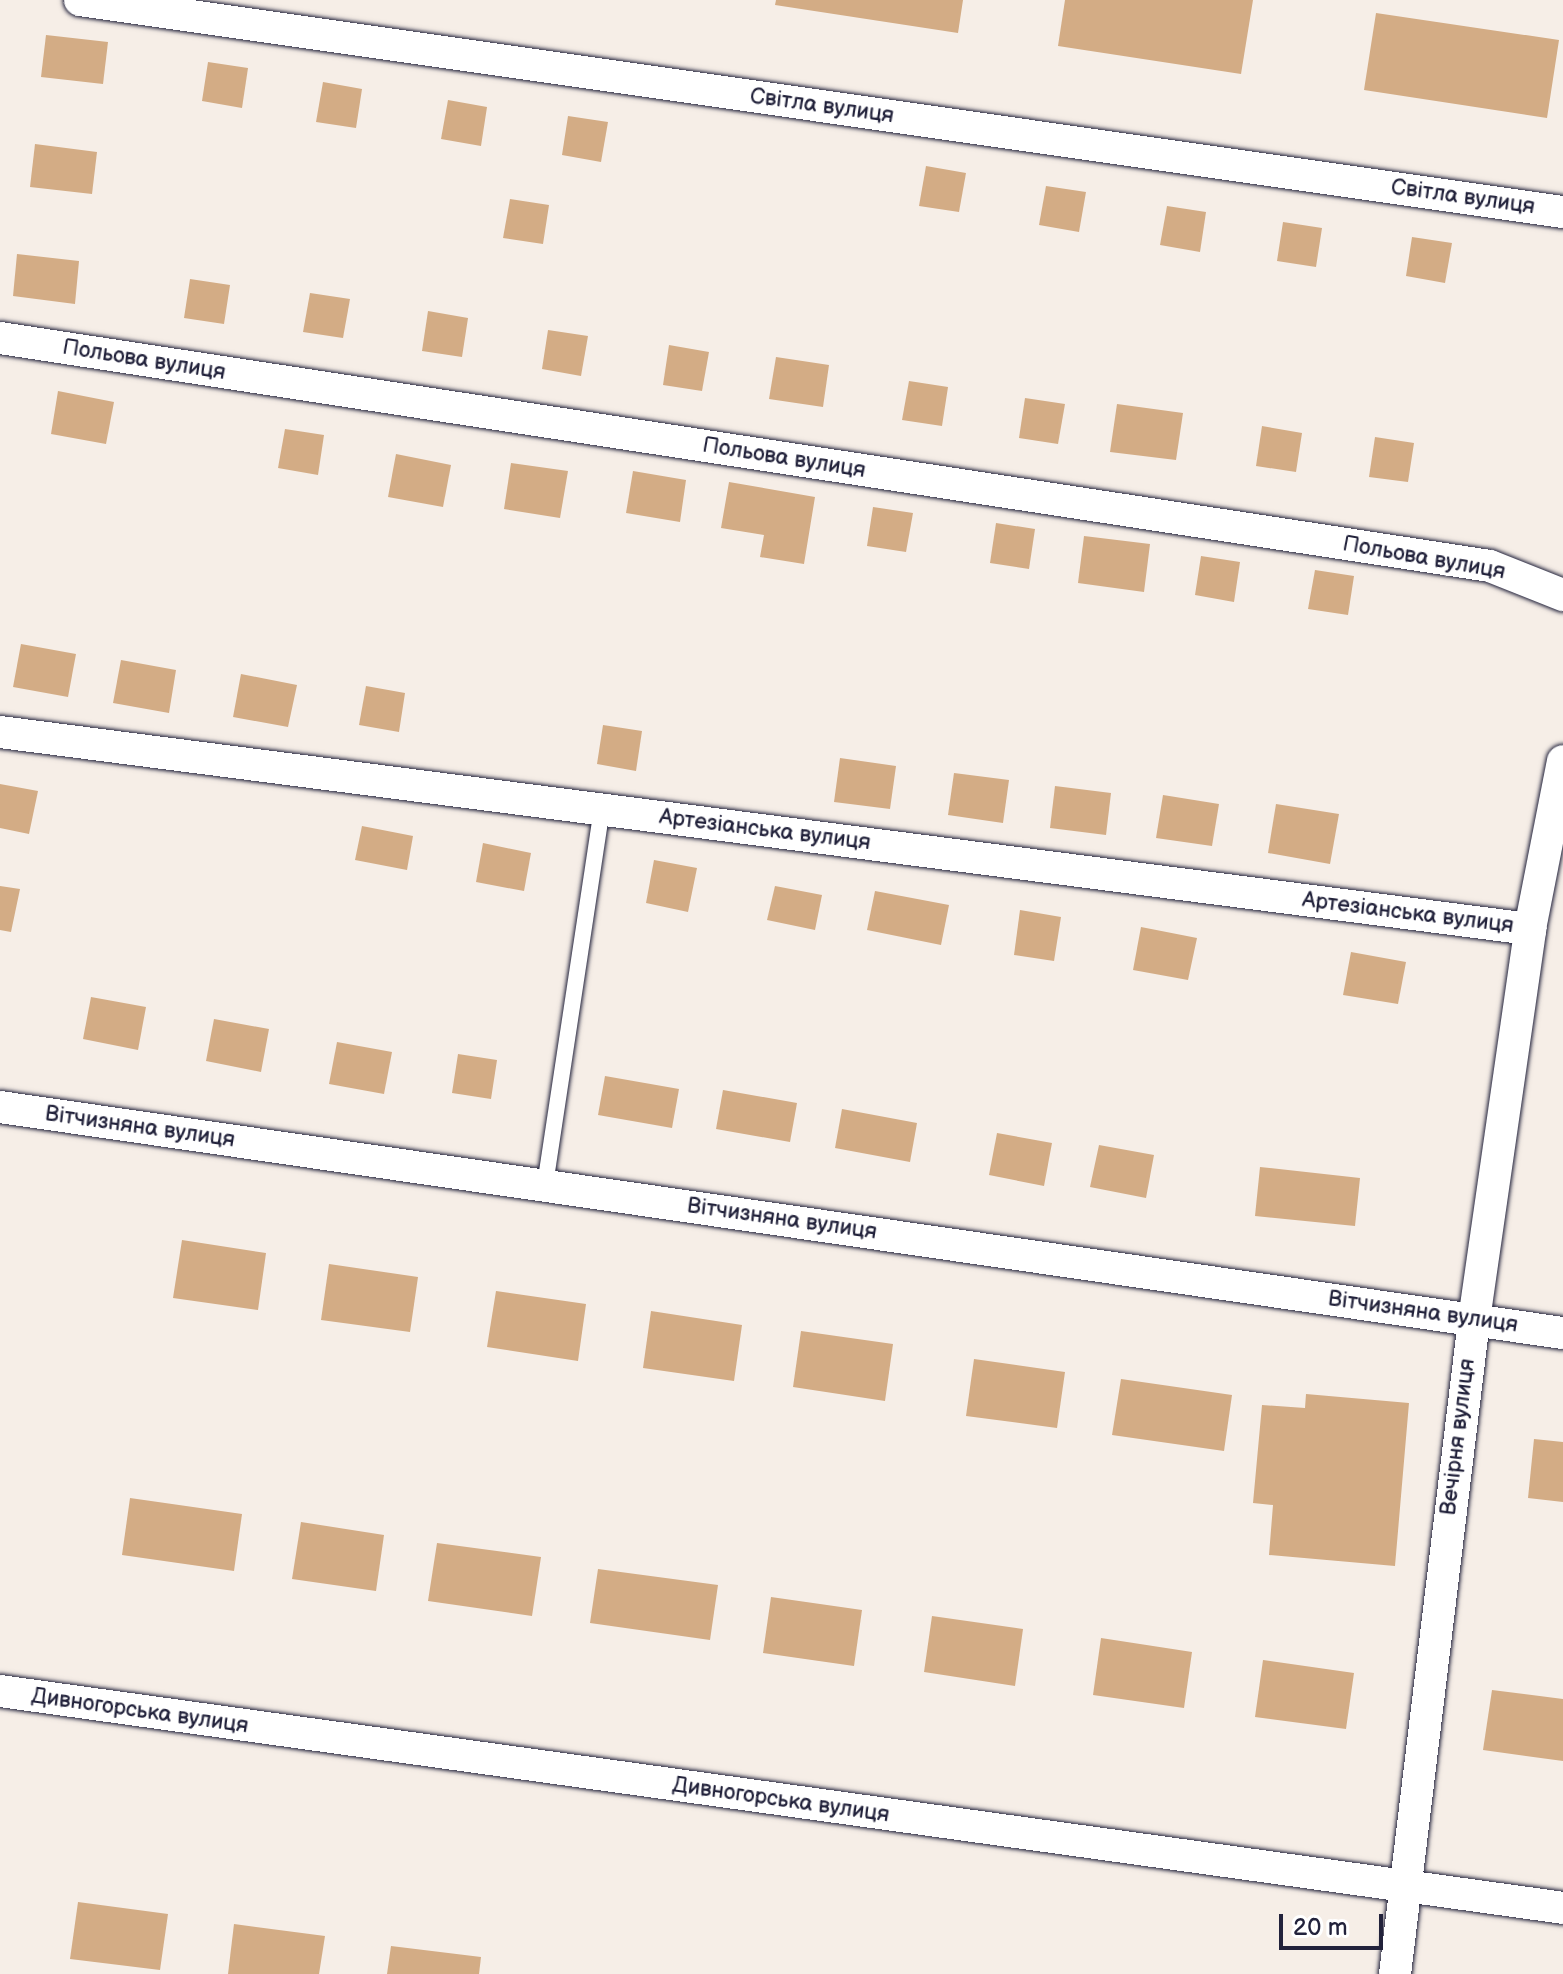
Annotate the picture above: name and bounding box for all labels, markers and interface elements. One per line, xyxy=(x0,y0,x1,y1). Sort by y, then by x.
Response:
street label: Світла вулиця xyxy=(748,83,896,129)
street label: Світла вулиця xyxy=(1389,174,1537,220)
street label: Польова вулиця xyxy=(61,334,227,386)
street label: Польова вулиця xyxy=(701,432,867,484)
street label: Польова вулиця xyxy=(1341,531,1507,585)
street label: Артезіанська вулиця xyxy=(658,804,872,856)
street label: Артезіанська вулиця xyxy=(1301,887,1515,939)
street label: Вітчизняна вулиця xyxy=(43,1101,237,1153)
street label: Вітчизняна вулиця xyxy=(685,1193,879,1245)
street label: Вітчизняна вулиця xyxy=(1326,1286,1520,1338)
street label: Вечірня вулиця xyxy=(1435,1357,1481,1517)
street label: Дивногорська вулиця xyxy=(30,1683,250,1739)
street label: Дивногорська вулиця xyxy=(671,1772,891,1828)
scale bar xyxy=(1283,1898,1387,1948)
text: 20 m xyxy=(1293,1913,1348,1942)

